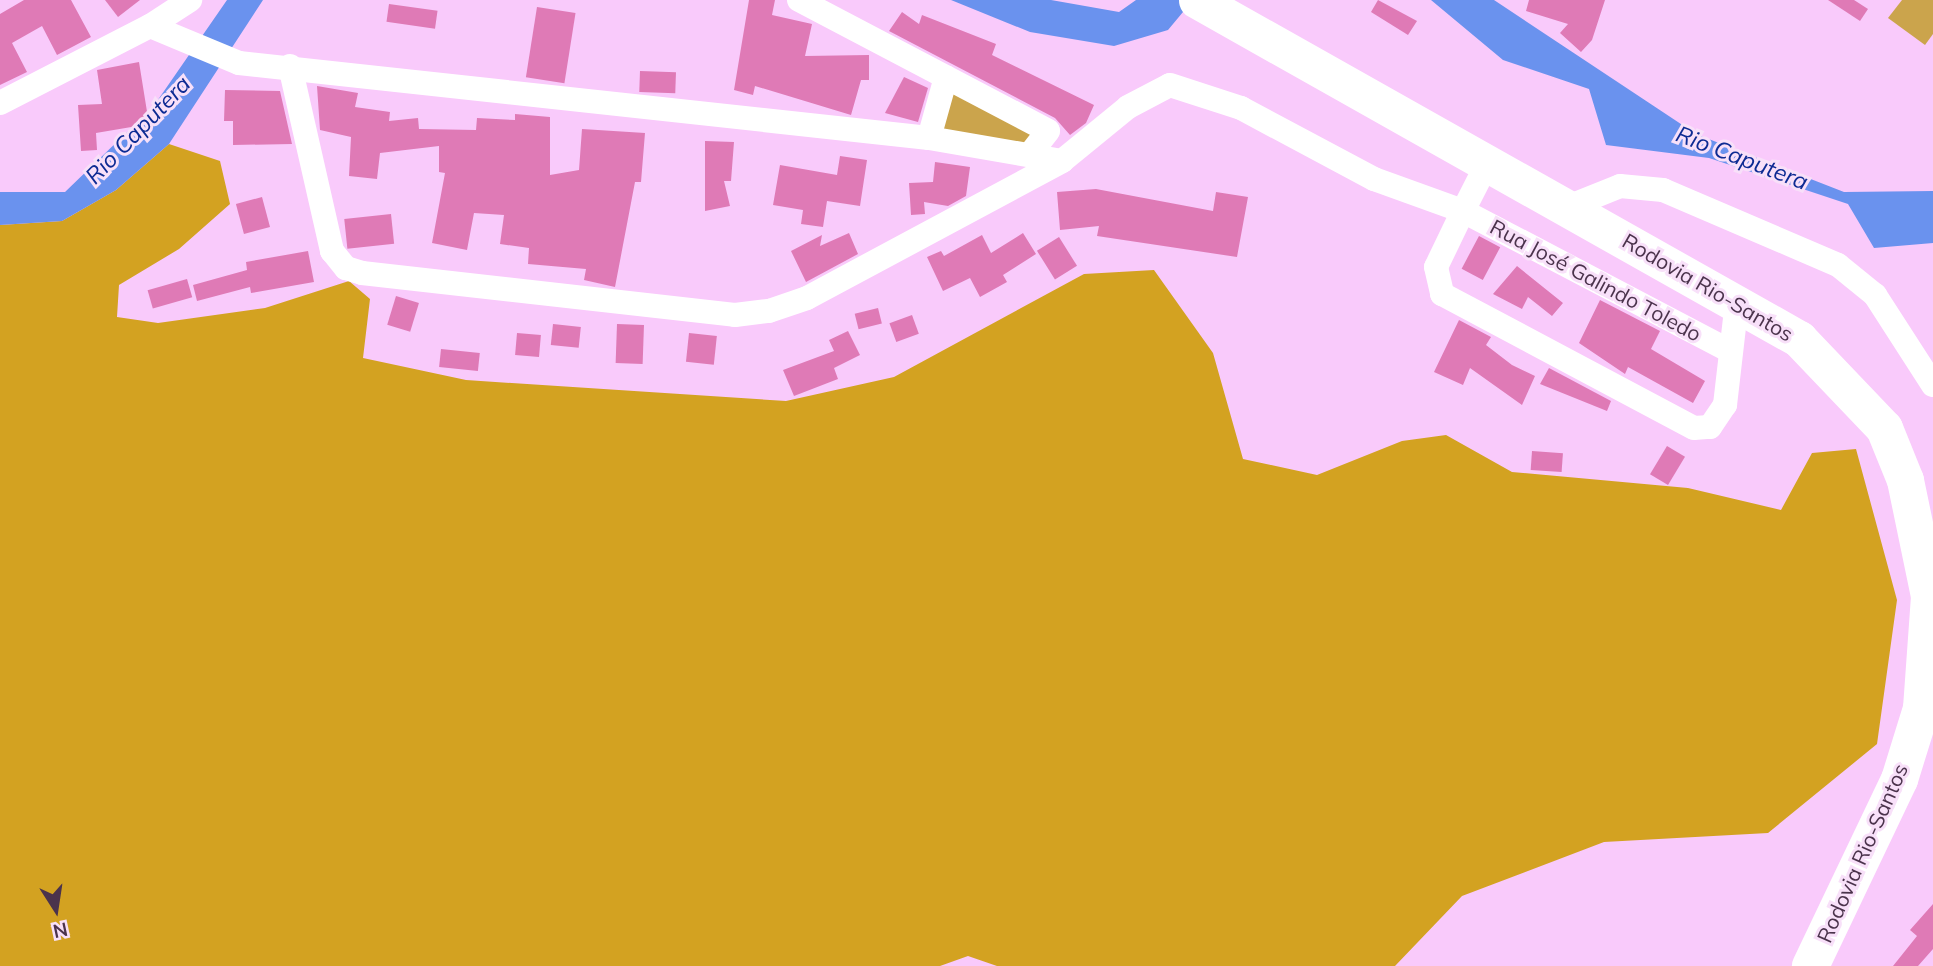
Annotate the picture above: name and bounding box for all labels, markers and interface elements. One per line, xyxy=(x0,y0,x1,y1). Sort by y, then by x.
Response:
water label: Rio Caputera xyxy=(80,70,196,190)
water label: Rio Caputera xyxy=(1672,120,1812,196)
street label: Rua José Galindo Toledo xyxy=(1486,214,1706,346)
street label: Rodovia Rio-Santos xyxy=(1618,228,1798,346)
street label: Rodovia Rio-Santos xyxy=(1811,760,1913,946)
north arrow xyxy=(21,875,91,945)
text: N xyxy=(51,917,70,944)

